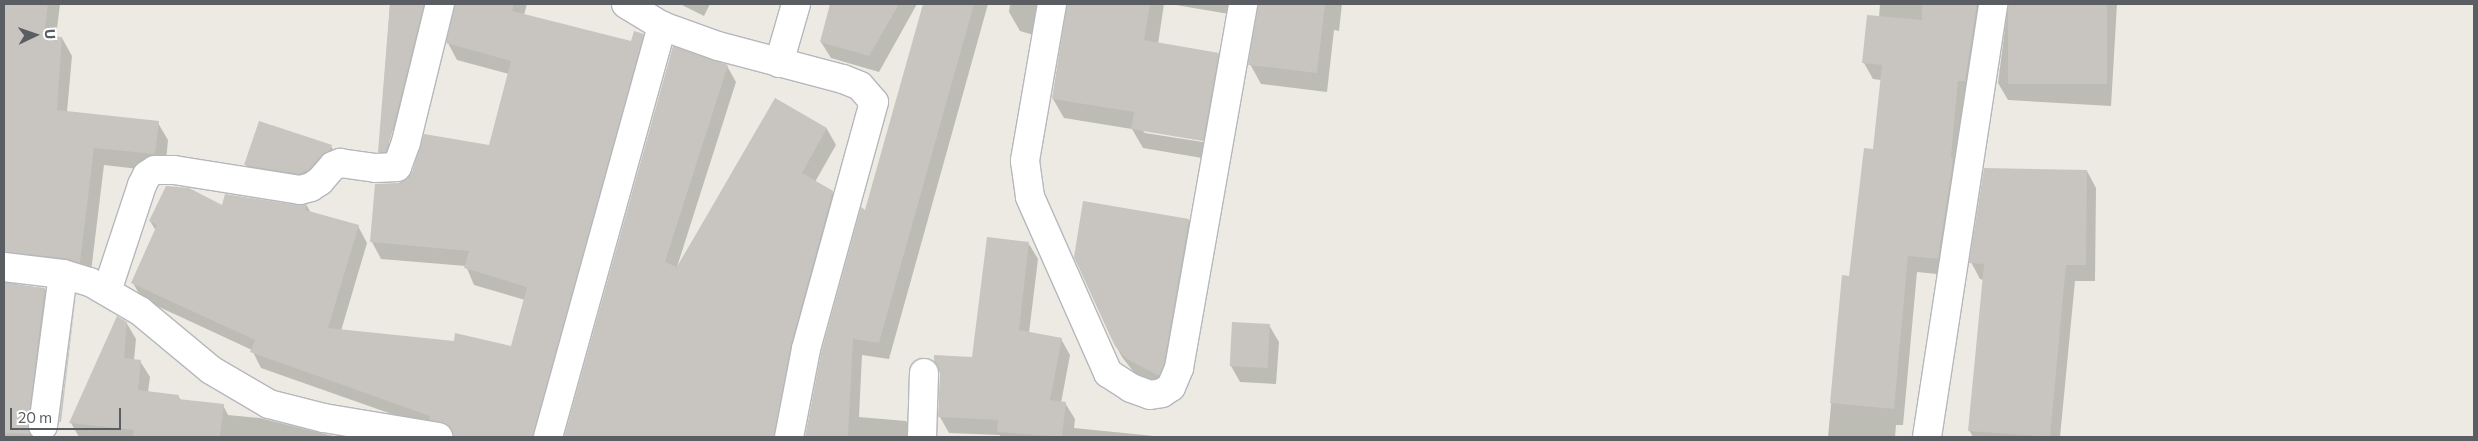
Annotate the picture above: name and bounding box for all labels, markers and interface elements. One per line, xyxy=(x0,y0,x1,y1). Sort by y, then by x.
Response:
north arrow xyxy=(10,10,60,60)
text: U xyxy=(42,29,59,40)
scale bar xyxy=(12,398,124,430)
text: 20 m xyxy=(18,408,52,426)

